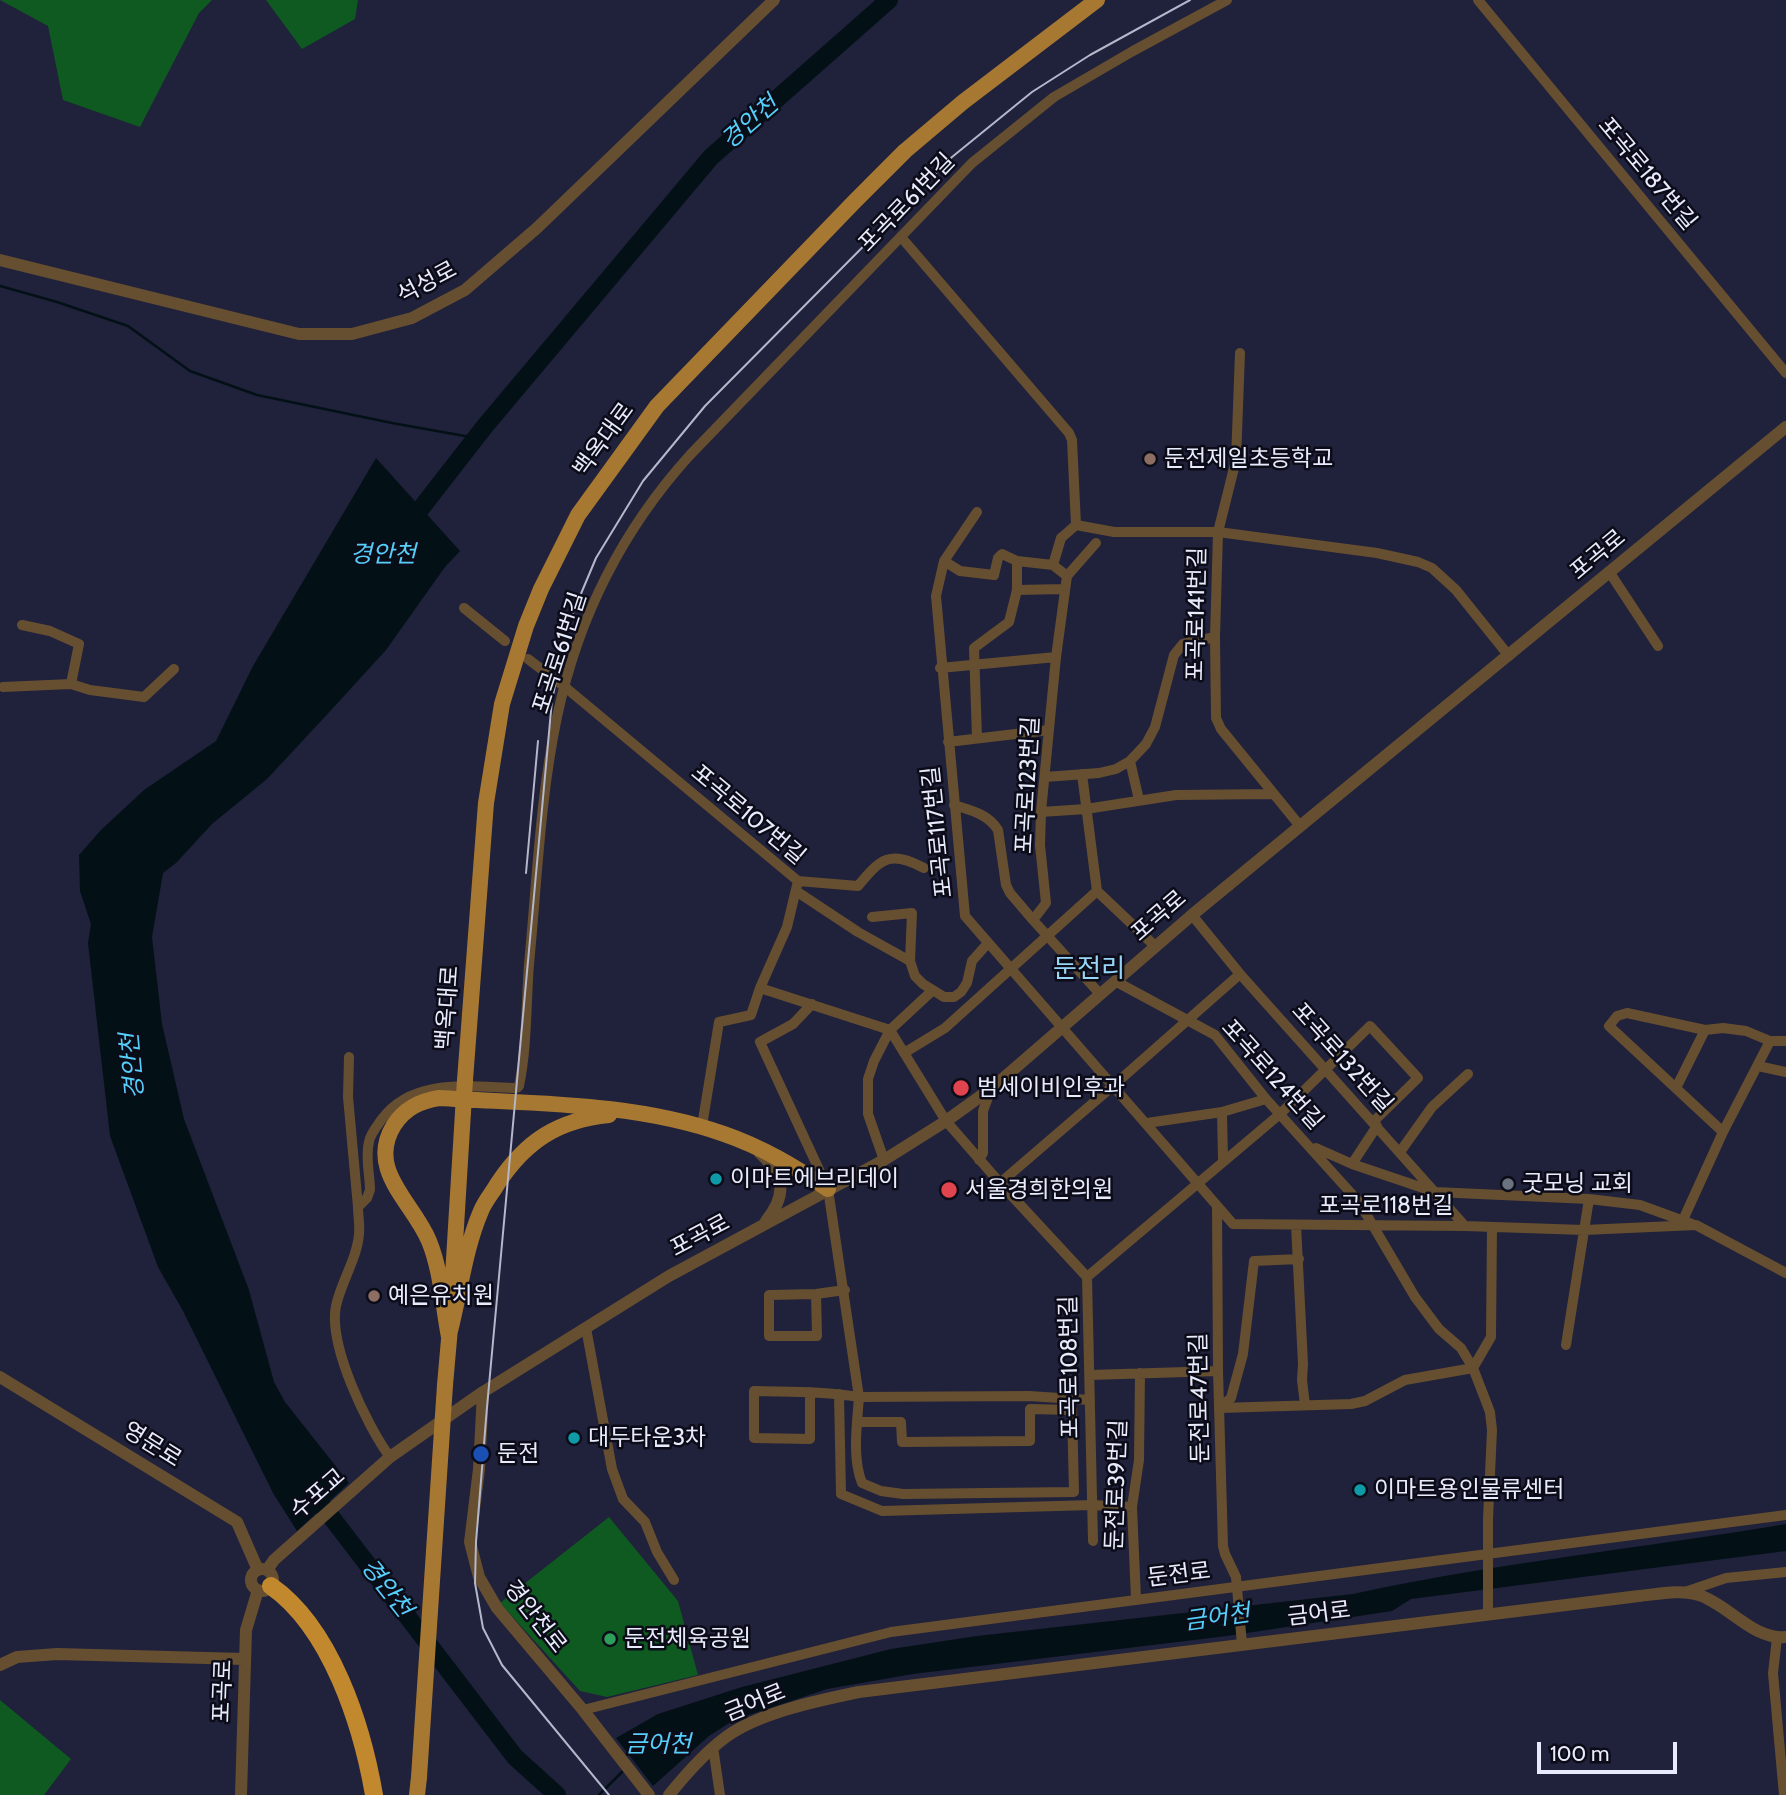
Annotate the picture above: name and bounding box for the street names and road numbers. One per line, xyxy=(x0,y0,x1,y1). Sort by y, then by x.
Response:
street label: 포곡로187번길 xyxy=(1592,112,1702,236)
street label: 포곡로61번길 xyxy=(853,148,961,258)
street label: 석성로 xyxy=(392,256,462,310)
street label: 백옥대로 xyxy=(568,398,640,482)
street label: 포곡로 xyxy=(1565,524,1631,586)
street label: 포곡로141번길 xyxy=(1182,547,1212,681)
street label: 포곡로61번길 xyxy=(527,589,593,717)
street label: 포곡로123번길 xyxy=(1011,715,1045,855)
street label: 포곡로107번길 xyxy=(685,759,811,871)
street label: 포곡로117번길 xyxy=(917,765,959,899)
street label: 포곡로 xyxy=(1126,885,1192,947)
street label: 백옥대로 xyxy=(431,965,465,1051)
street label: 포곡로132번길 xyxy=(1286,998,1398,1118)
street label: 포곡로124번길 xyxy=(1215,1014,1329,1136)
street label: 포곡로118번길 xyxy=(1319,1192,1453,1220)
street label: 포곡로 xyxy=(665,1209,735,1263)
street label: 포곡로108번길 xyxy=(1055,1295,1085,1439)
street label: 둔전로47번길 xyxy=(1185,1332,1215,1464)
street label: 영문로 xyxy=(118,1416,186,1474)
street label: 둔전로39번길 xyxy=(1101,1419,1133,1551)
street label: 수포교 xyxy=(285,1463,351,1525)
street label: 둔전로 xyxy=(1146,1557,1212,1593)
street label: 경안천로 xyxy=(498,1575,572,1659)
street label: 금어로 xyxy=(1286,1596,1352,1632)
street label: 포곡로 xyxy=(208,1659,238,1723)
street label: 금어로 xyxy=(720,1678,790,1728)

